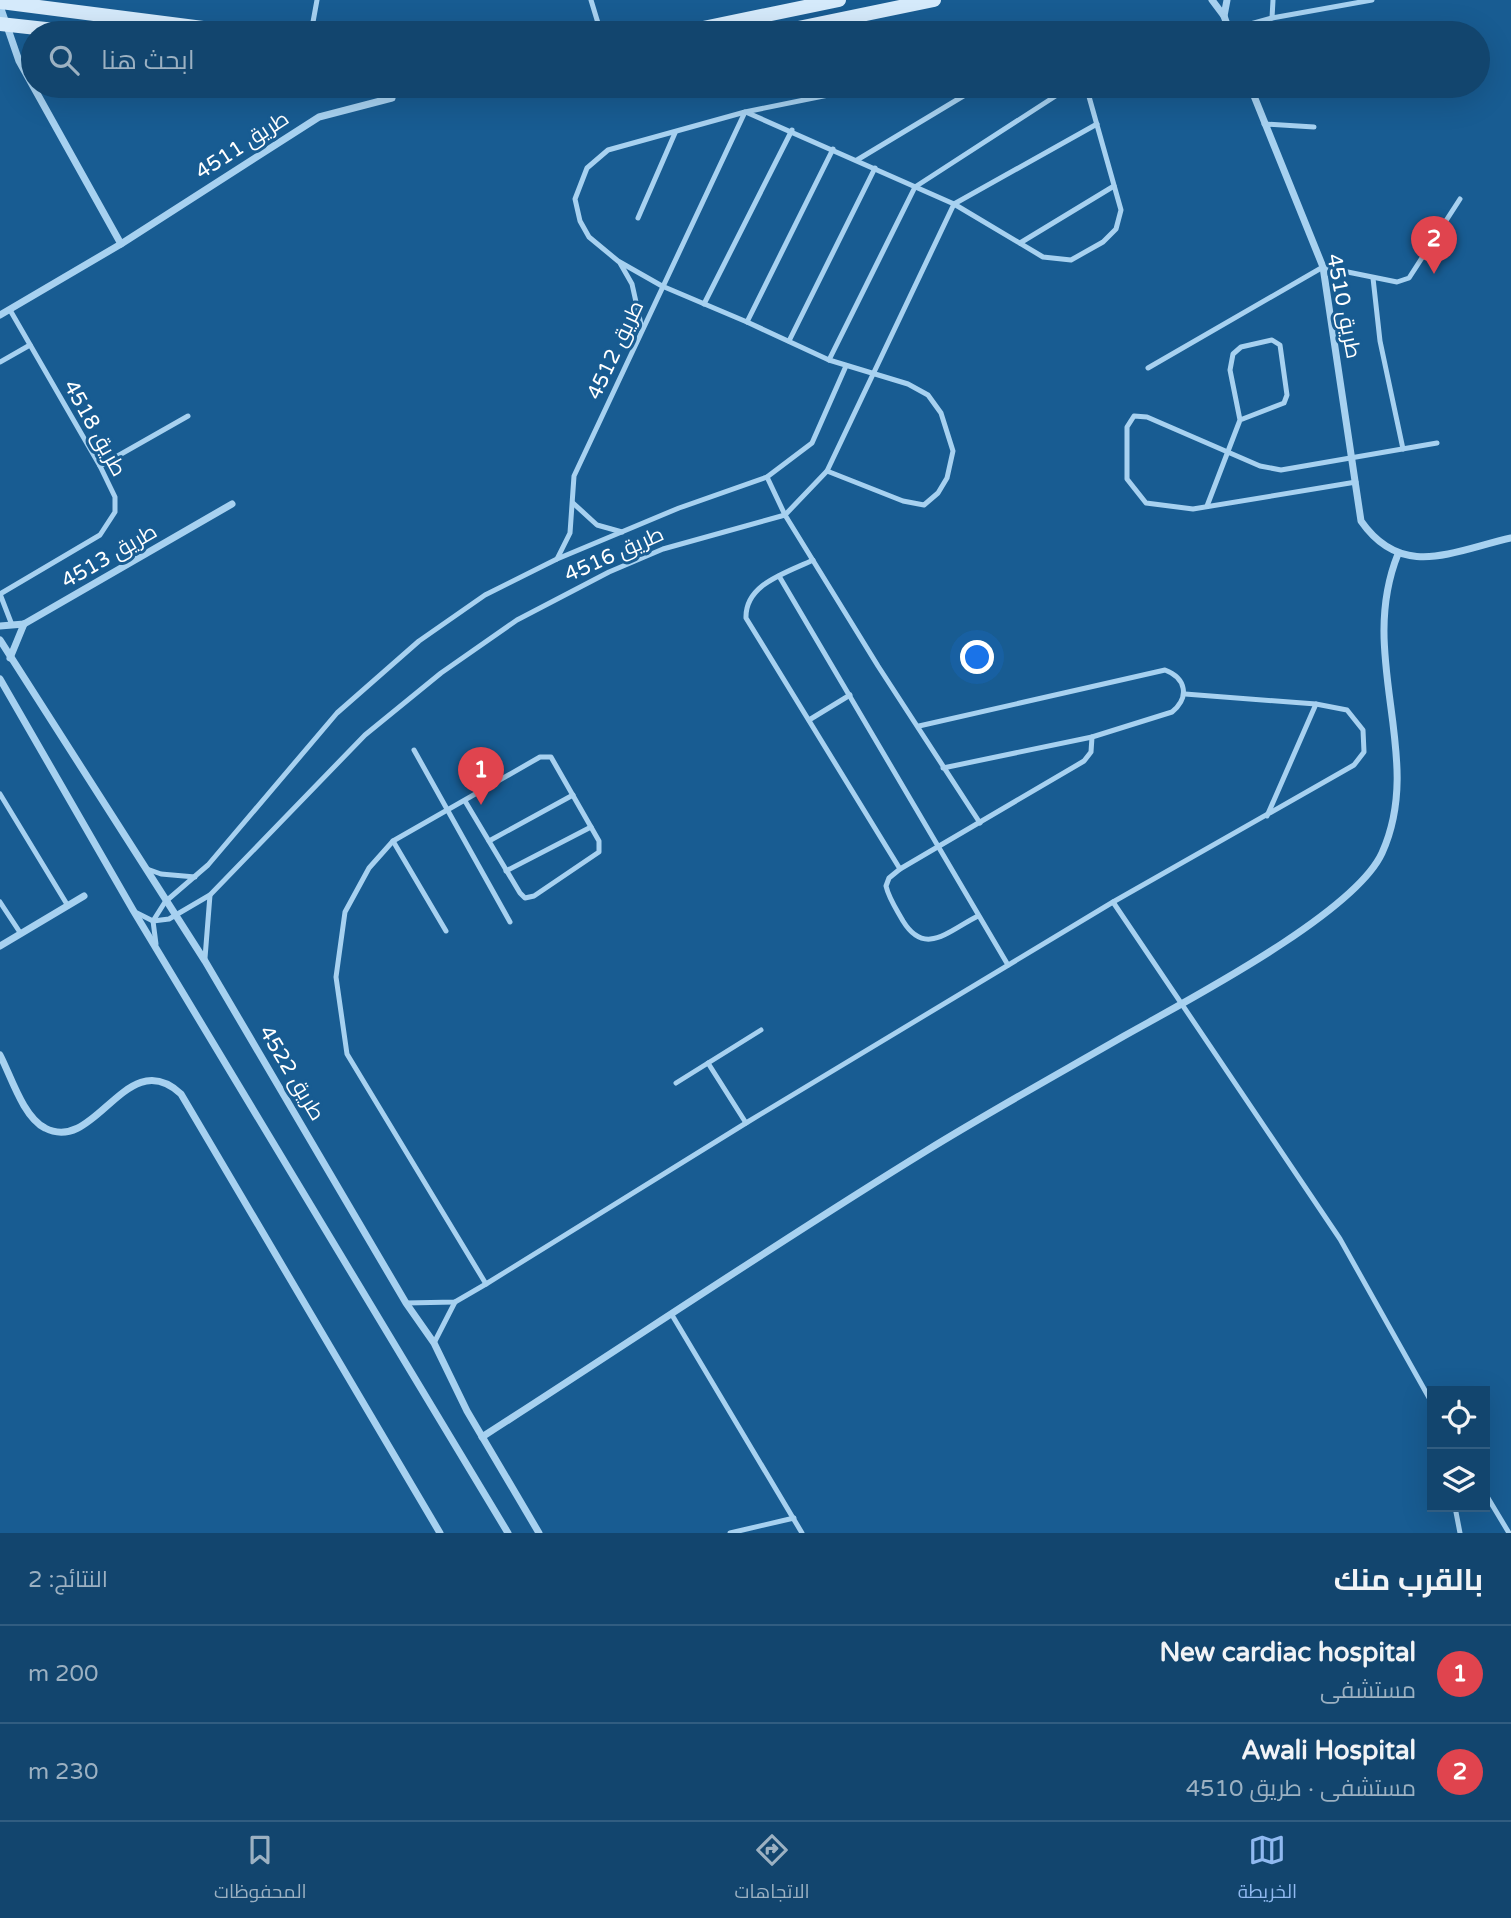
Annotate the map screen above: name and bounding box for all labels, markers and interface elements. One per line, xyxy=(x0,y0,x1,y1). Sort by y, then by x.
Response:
search box xyxy=(21,21,1490,98)
icon: search xyxy=(45,41,83,79)
text: ابحث هنا xyxy=(101,45,195,76)
street label: طريق 4511 xyxy=(191,106,294,185)
pin: 2 xyxy=(1411,216,1457,274)
street label: طريق 4510 xyxy=(1321,252,1366,361)
street label: طريق 4512 xyxy=(582,297,649,404)
street label: طريق 4518 xyxy=(58,376,131,481)
street label: طريق 4513 xyxy=(57,519,161,594)
street label: طريق 4516 xyxy=(561,521,668,587)
your location xyxy=(960,640,994,674)
pin: 1 xyxy=(458,747,504,805)
street label: طريق 4522 xyxy=(254,1021,330,1125)
map controls xyxy=(1427,1386,1490,1512)
button: locate xyxy=(1427,1386,1490,1449)
button: layers xyxy=(1427,1449,1490,1512)
text: بالقرب منك xyxy=(1334,1562,1483,1599)
text: النتائج: 2 xyxy=(28,1566,108,1594)
text: New cardiac hospital xyxy=(1159,1637,1416,1668)
text: 200 m xyxy=(28,1660,98,1688)
text: 1 xyxy=(1453,1660,1467,1688)
text: مستشفى xyxy=(1320,1677,1416,1705)
text: Awali Hospital xyxy=(1241,1735,1416,1766)
text: 230 m xyxy=(28,1758,98,1786)
text: 2 xyxy=(1453,1758,1467,1786)
text: مستشفى · طريق 4510 xyxy=(1186,1775,1416,1803)
tab: المحفوظات xyxy=(214,1831,307,1909)
tab: الاتجاهات xyxy=(734,1831,810,1909)
tab: الخريطة xyxy=(1238,1831,1297,1909)

